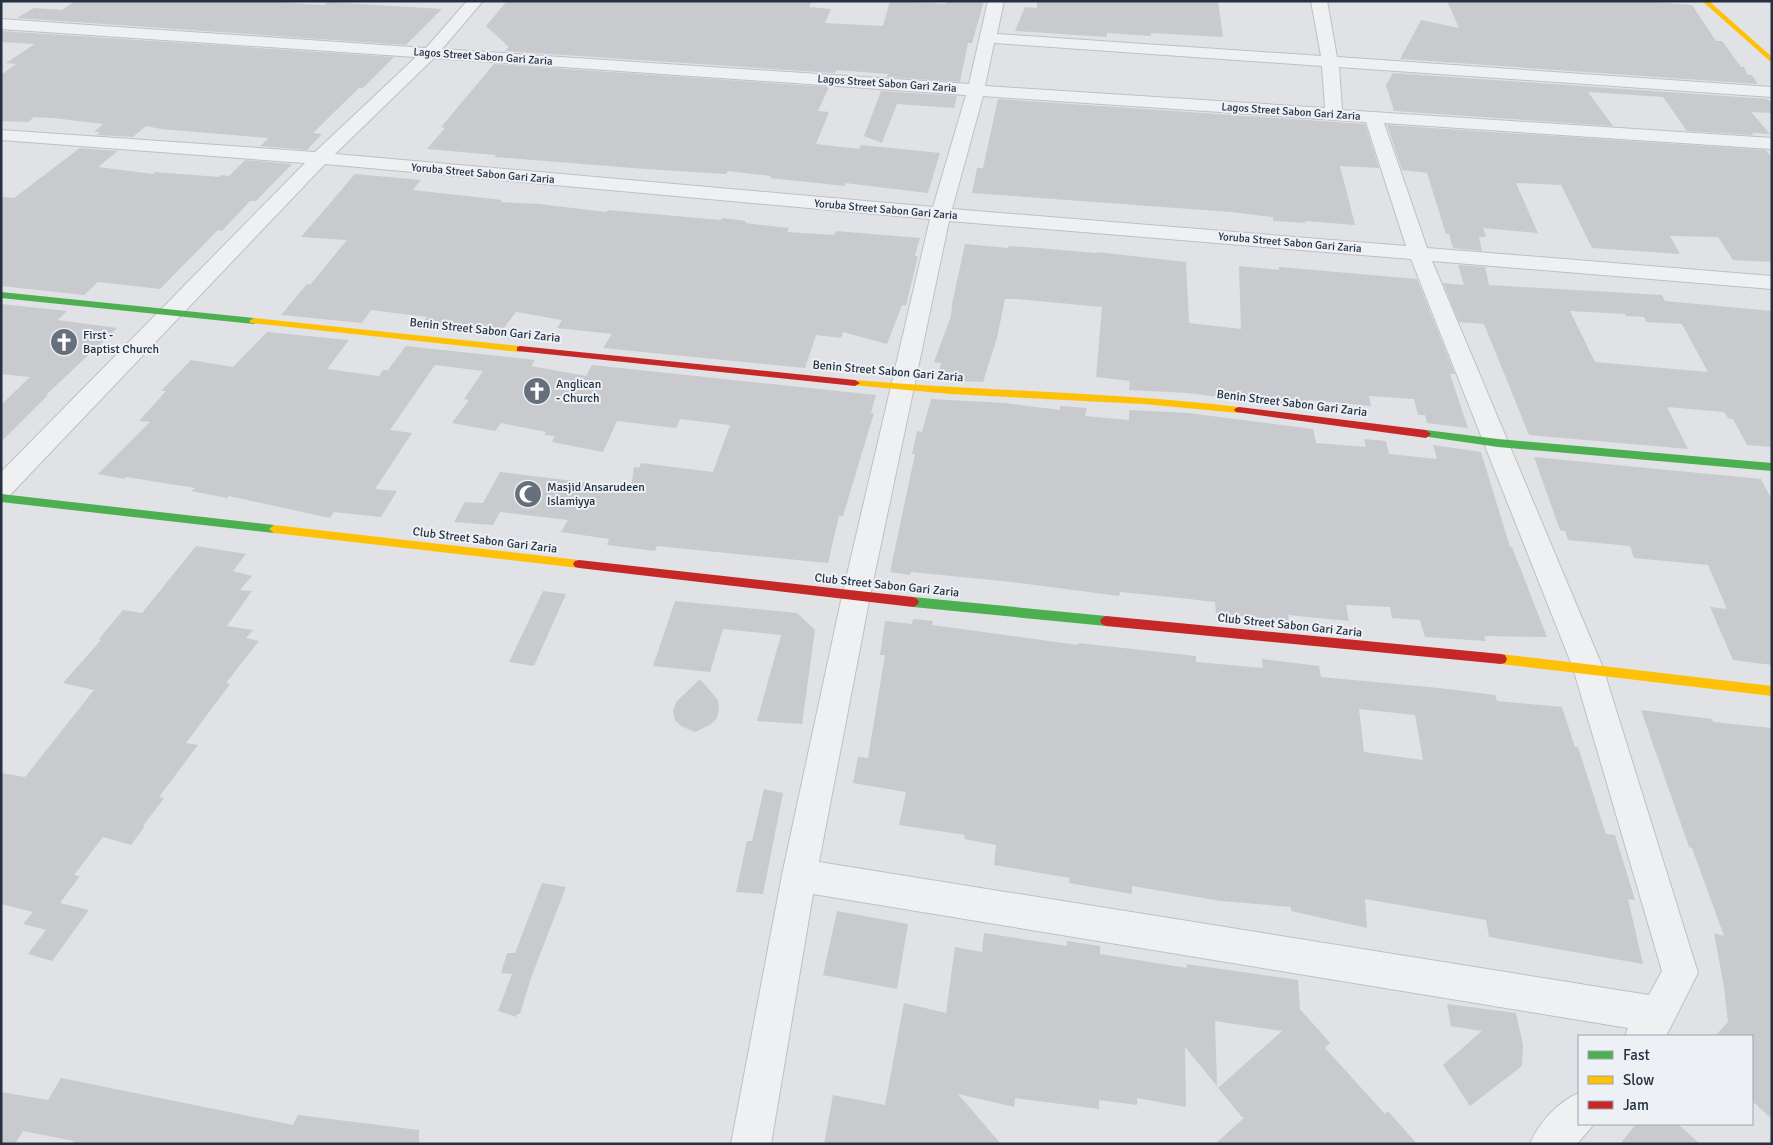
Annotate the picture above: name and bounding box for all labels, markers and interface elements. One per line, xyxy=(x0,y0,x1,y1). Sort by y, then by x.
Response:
street label: Lagos Street Sabon Gari Zaria xyxy=(413,45,553,68)
street label: Lagos Street Sabon Gari Zaria xyxy=(817,72,957,95)
street label: Lagos Street Sabon Gari Zaria xyxy=(1221,100,1361,123)
street label: Yoruba Street Sabon Gari Zaria xyxy=(411,161,556,186)
street label: Yoruba Street Sabon Gari Zaria xyxy=(814,197,959,222)
street label: Yoruba Street Sabon Gari Zaria xyxy=(1218,230,1363,255)
street label: Benin Street Sabon Gari Zaria xyxy=(409,315,561,346)
church icon: First - Baptist Church xyxy=(49,327,79,357)
place label: First - Baptist Church xyxy=(83,328,159,357)
street label: Benin Street Sabon Gari Zaria xyxy=(812,357,964,386)
church icon: Anglican - Church xyxy=(522,376,552,406)
place label: Anglican - Church xyxy=(556,377,601,406)
street label: Benin Street Sabon Gari Zaria xyxy=(1216,387,1368,420)
mosque icon: Masjid Ansarudeen Islamiyya xyxy=(513,479,543,509)
place label: Masjid Ansarudeen Islamiyya xyxy=(547,480,645,509)
street label: Club Street Sabon Gari Zaria xyxy=(412,524,558,557)
street label: Club Street Sabon Gari Zaria xyxy=(814,570,960,601)
street label: Club Street Sabon Gari Zaria xyxy=(1217,610,1363,641)
legend xyxy=(1578,1035,1753,1125)
text: Fast xyxy=(1623,1046,1650,1064)
text: Slow xyxy=(1623,1071,1654,1089)
text: Jam xyxy=(1623,1096,1649,1114)

